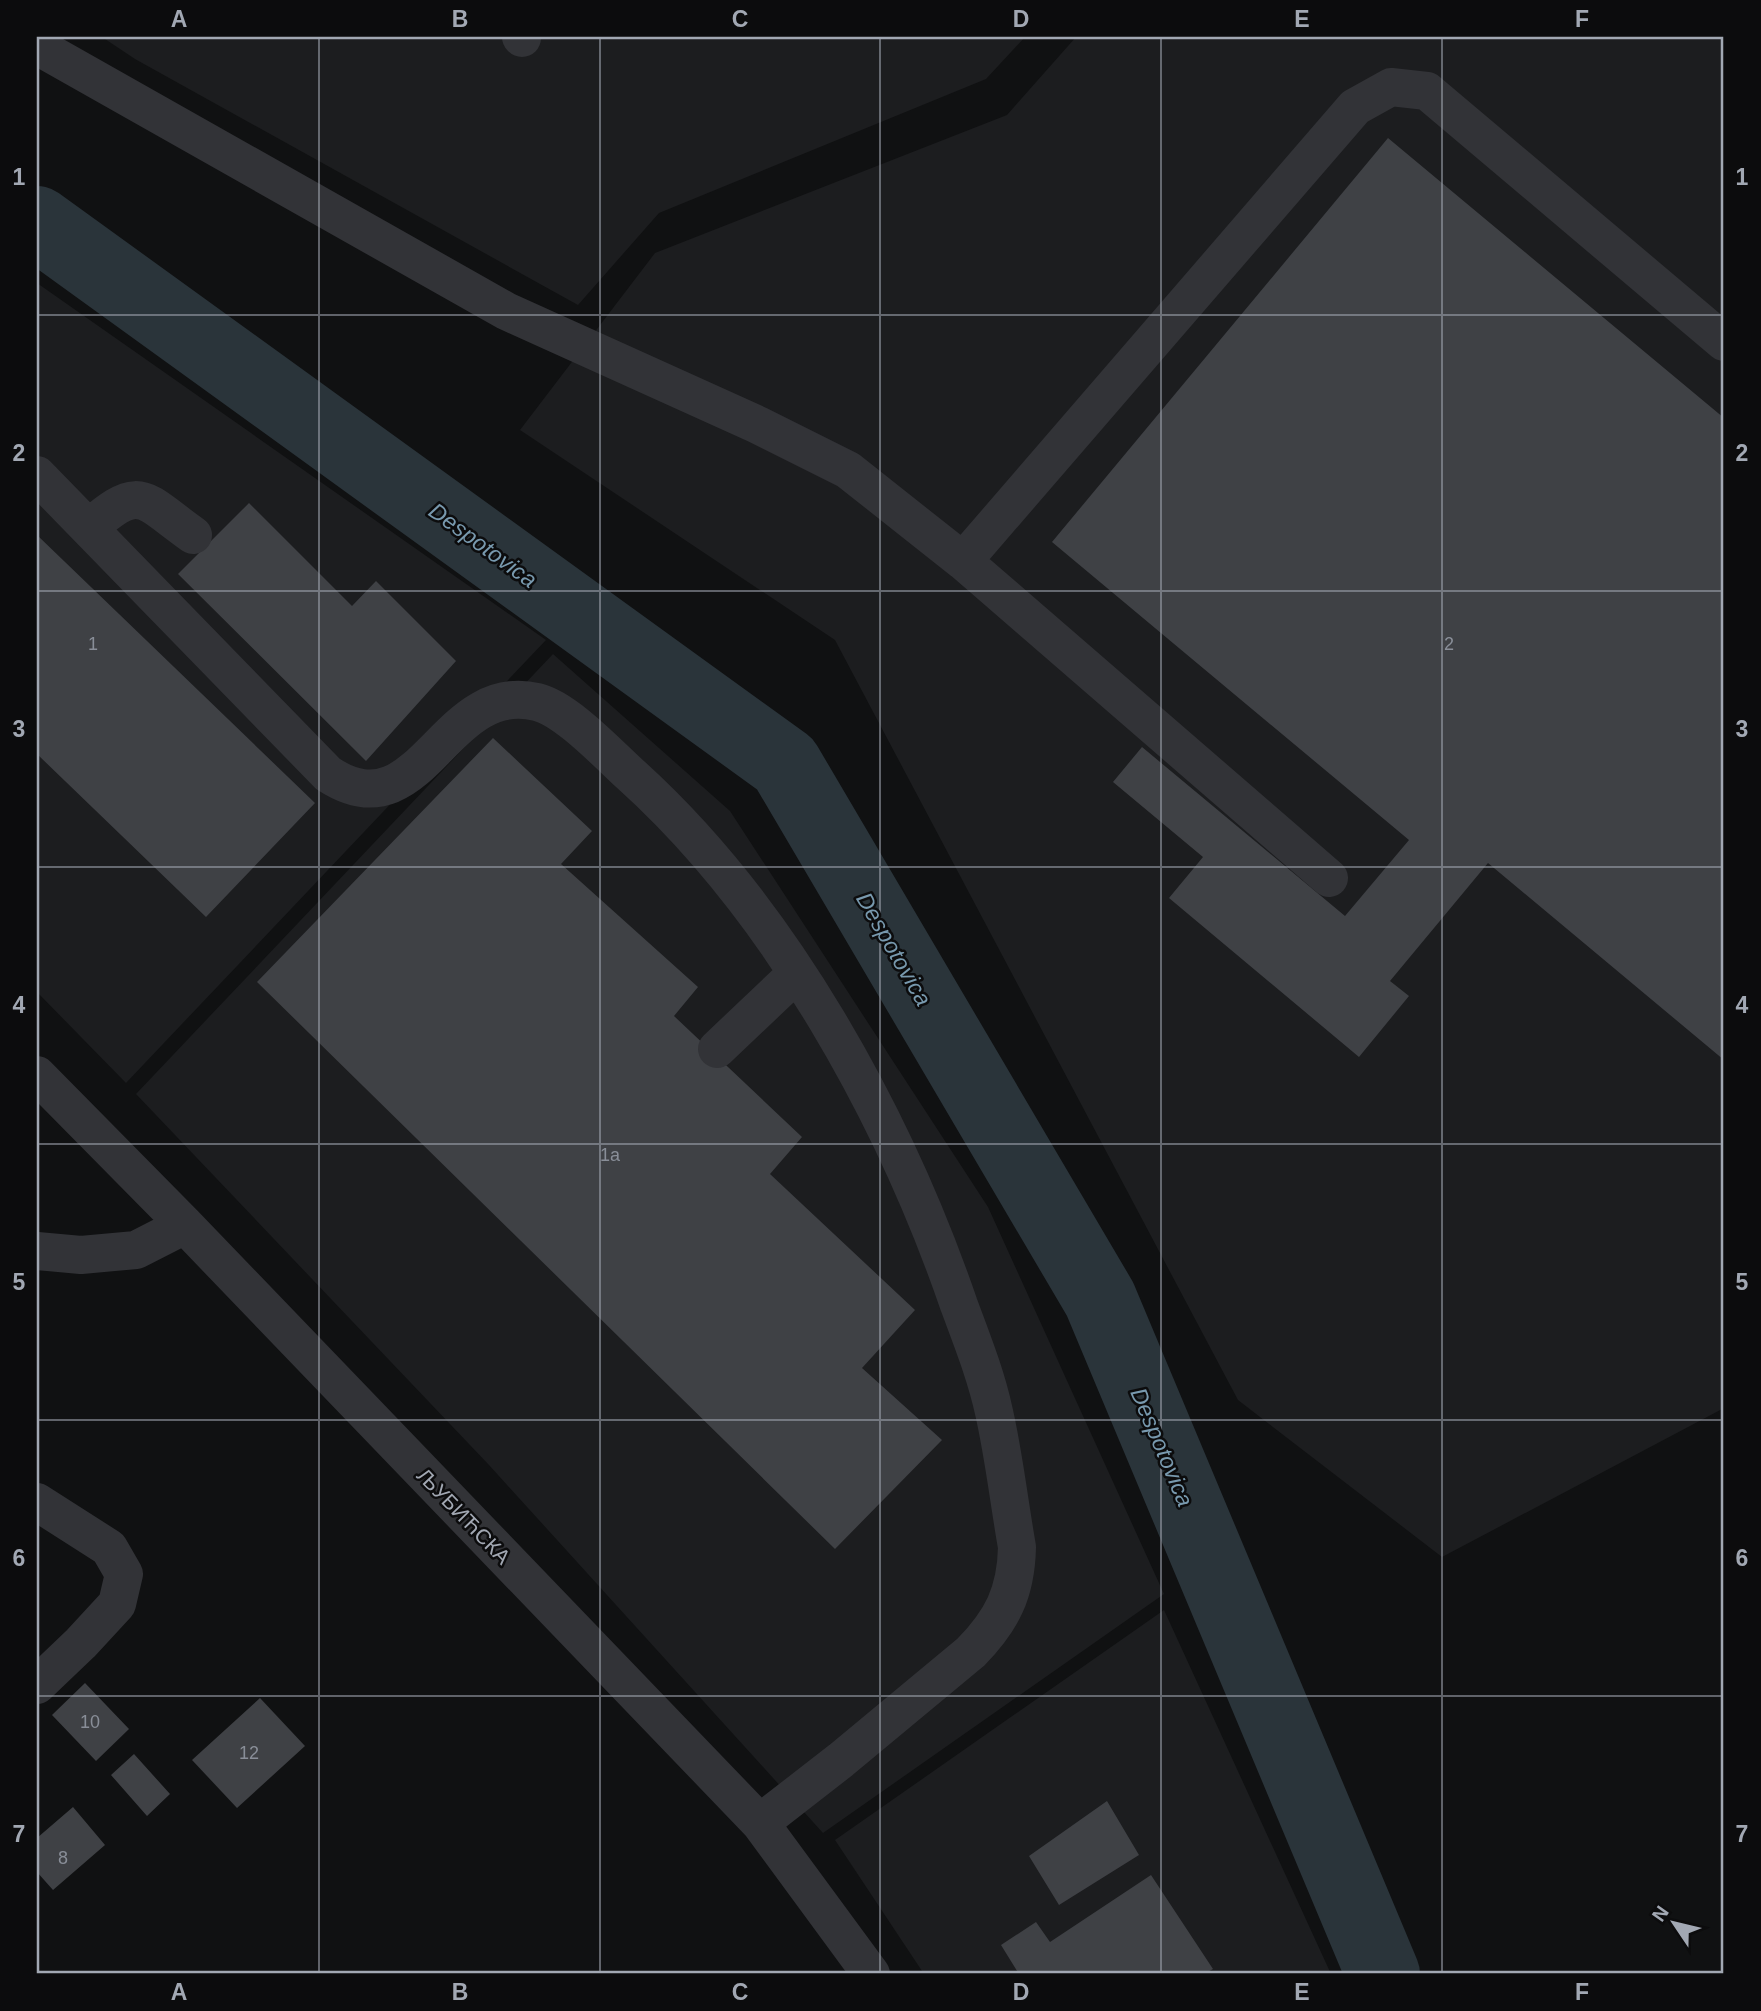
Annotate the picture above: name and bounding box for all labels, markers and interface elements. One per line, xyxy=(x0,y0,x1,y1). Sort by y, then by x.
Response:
text: A xyxy=(171,6,187,32)
text: B xyxy=(452,6,468,32)
text: C xyxy=(732,6,748,32)
text: D xyxy=(1013,6,1029,32)
text: E xyxy=(1294,6,1310,32)
text: F xyxy=(1575,6,1589,32)
text: 1 xyxy=(13,164,26,190)
text: 1 xyxy=(1736,164,1749,190)
text: 2 xyxy=(13,440,25,466)
text: 2 xyxy=(1736,440,1748,466)
water label: Despotovica xyxy=(424,497,542,593)
house number: 1 xyxy=(88,634,98,654)
house number: 2 xyxy=(1444,634,1454,654)
text: 3 xyxy=(13,716,25,742)
text: 3 xyxy=(1736,716,1748,742)
water label: Despotovica xyxy=(851,888,937,1010)
text: 4 xyxy=(13,992,26,1018)
text: 4 xyxy=(1736,992,1749,1018)
house number: 1a xyxy=(600,1145,621,1165)
text: 5 xyxy=(13,1269,26,1295)
text: 5 xyxy=(1736,1269,1749,1295)
water label: Despotovica xyxy=(1125,1384,1199,1510)
street label: ЉУБИЋСКА xyxy=(413,1463,515,1569)
text: 6 xyxy=(13,1545,25,1571)
text: 6 xyxy=(1736,1545,1748,1571)
house number: 10 xyxy=(80,1712,100,1732)
house number: 12 xyxy=(239,1743,259,1763)
text: 7 xyxy=(13,1821,25,1847)
text: 7 xyxy=(1736,1821,1748,1847)
house number: 8 xyxy=(58,1848,68,1868)
north arrow xyxy=(1638,1888,1708,1958)
text: N xyxy=(1648,1902,1673,1925)
text: A xyxy=(171,1979,187,2005)
text: B xyxy=(452,1979,468,2005)
text: C xyxy=(732,1979,748,2005)
text: D xyxy=(1013,1979,1029,2005)
text: E xyxy=(1294,1979,1310,2005)
text: F xyxy=(1575,1979,1589,2005)

